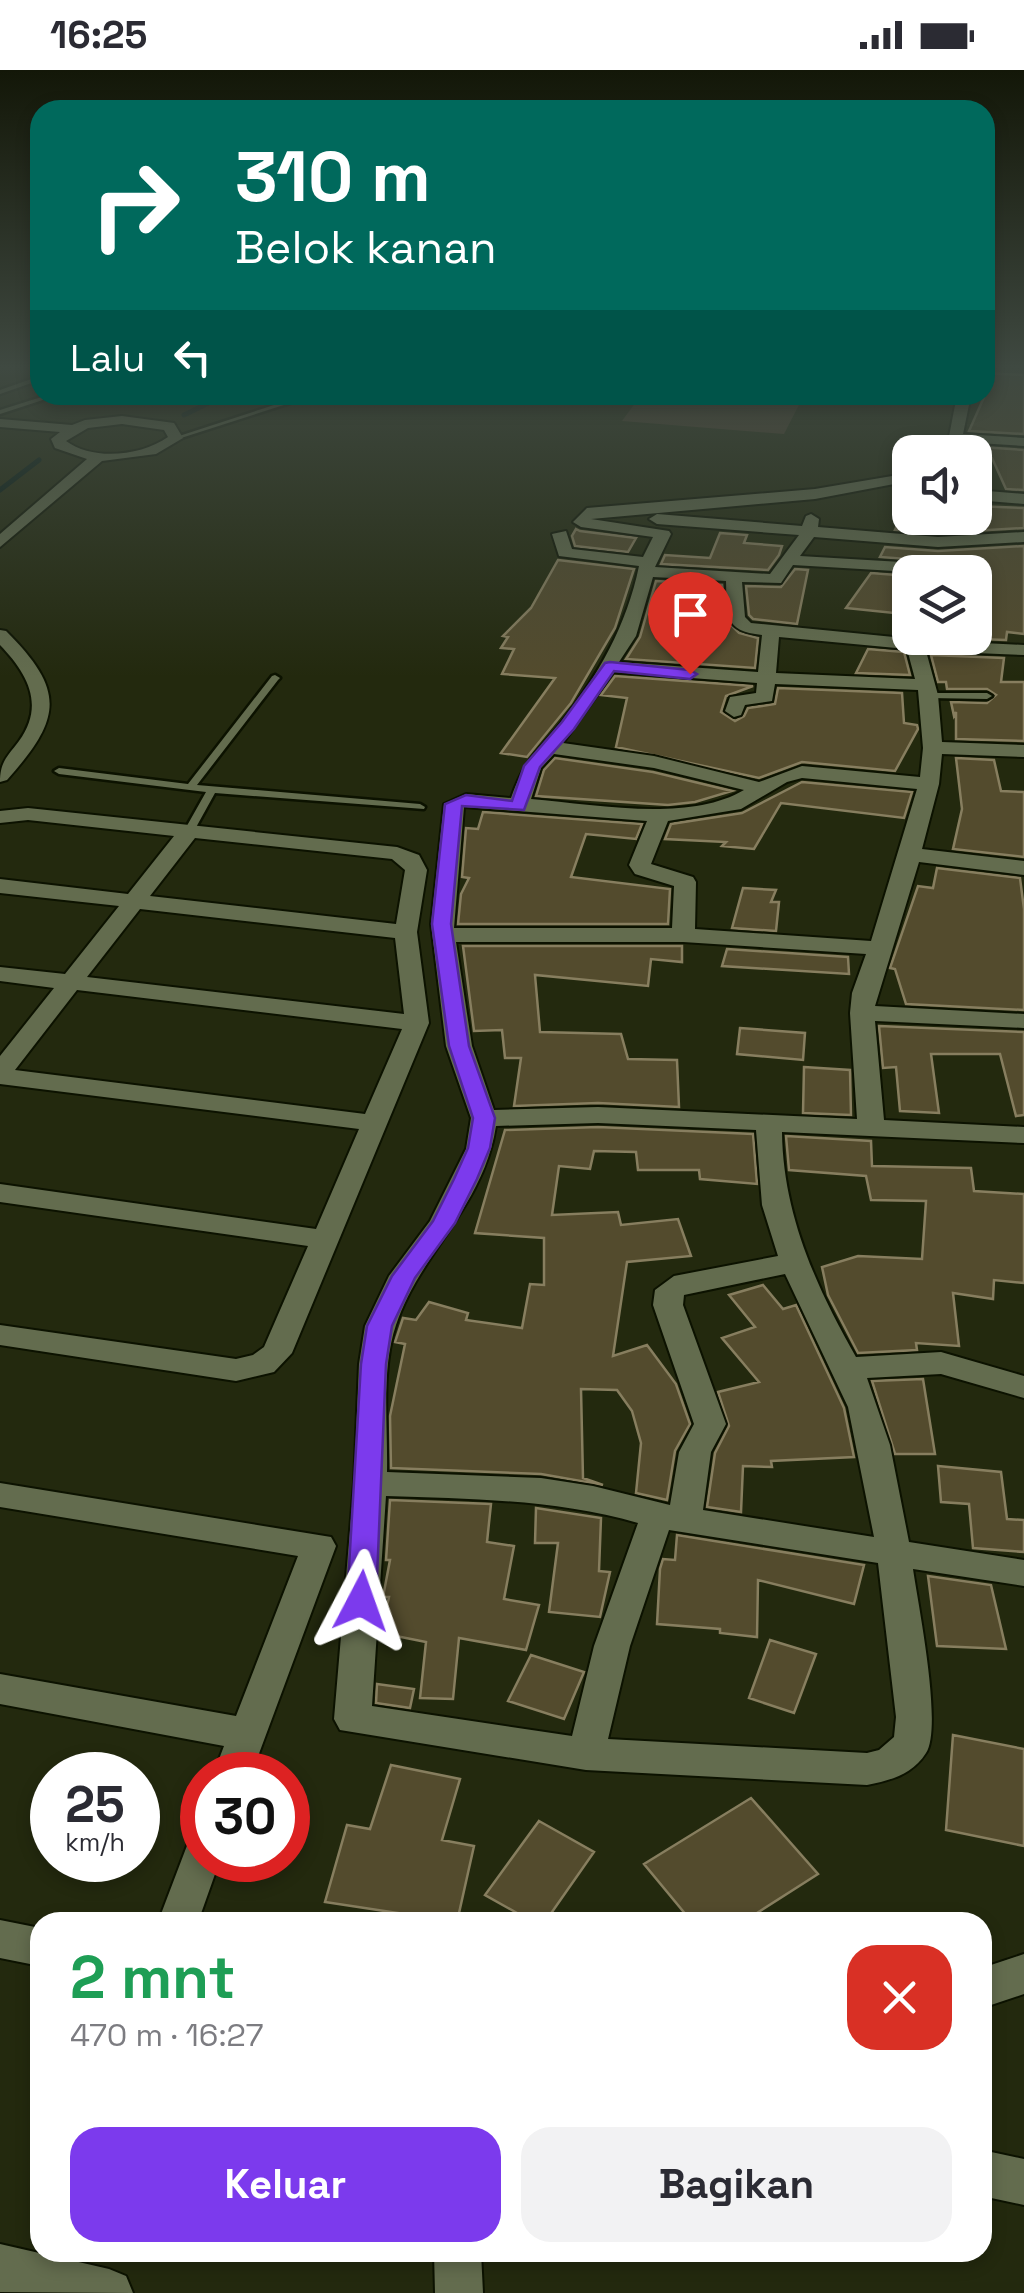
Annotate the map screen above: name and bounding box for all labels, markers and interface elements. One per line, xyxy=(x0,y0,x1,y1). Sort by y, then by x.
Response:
text: 16:25 xyxy=(50,11,147,59)
text: 310 m xyxy=(235,132,431,221)
icon: right xyxy=(70,140,200,270)
text: Belok kanan xyxy=(235,219,497,276)
icon: left xyxy=(165,330,220,385)
text: Lalu xyxy=(70,334,145,382)
map controls xyxy=(892,435,992,655)
button: sound xyxy=(892,435,992,535)
button: layers xyxy=(892,555,992,655)
pin xyxy=(648,572,733,675)
icon: arrive xyxy=(663,587,718,642)
position arrow xyxy=(309,1549,413,1653)
speed limit sign: 30 xyxy=(180,1752,310,1882)
text: 25 xyxy=(65,1773,125,1837)
text: km/h xyxy=(65,1826,125,1858)
text: 2 mnt xyxy=(70,1939,236,2016)
button: close xyxy=(847,1945,952,2050)
text: 470 m · 16:27 xyxy=(70,2015,264,2055)
button: Keluar xyxy=(70,2127,501,2242)
button: Bagikan xyxy=(521,2127,952,2242)

